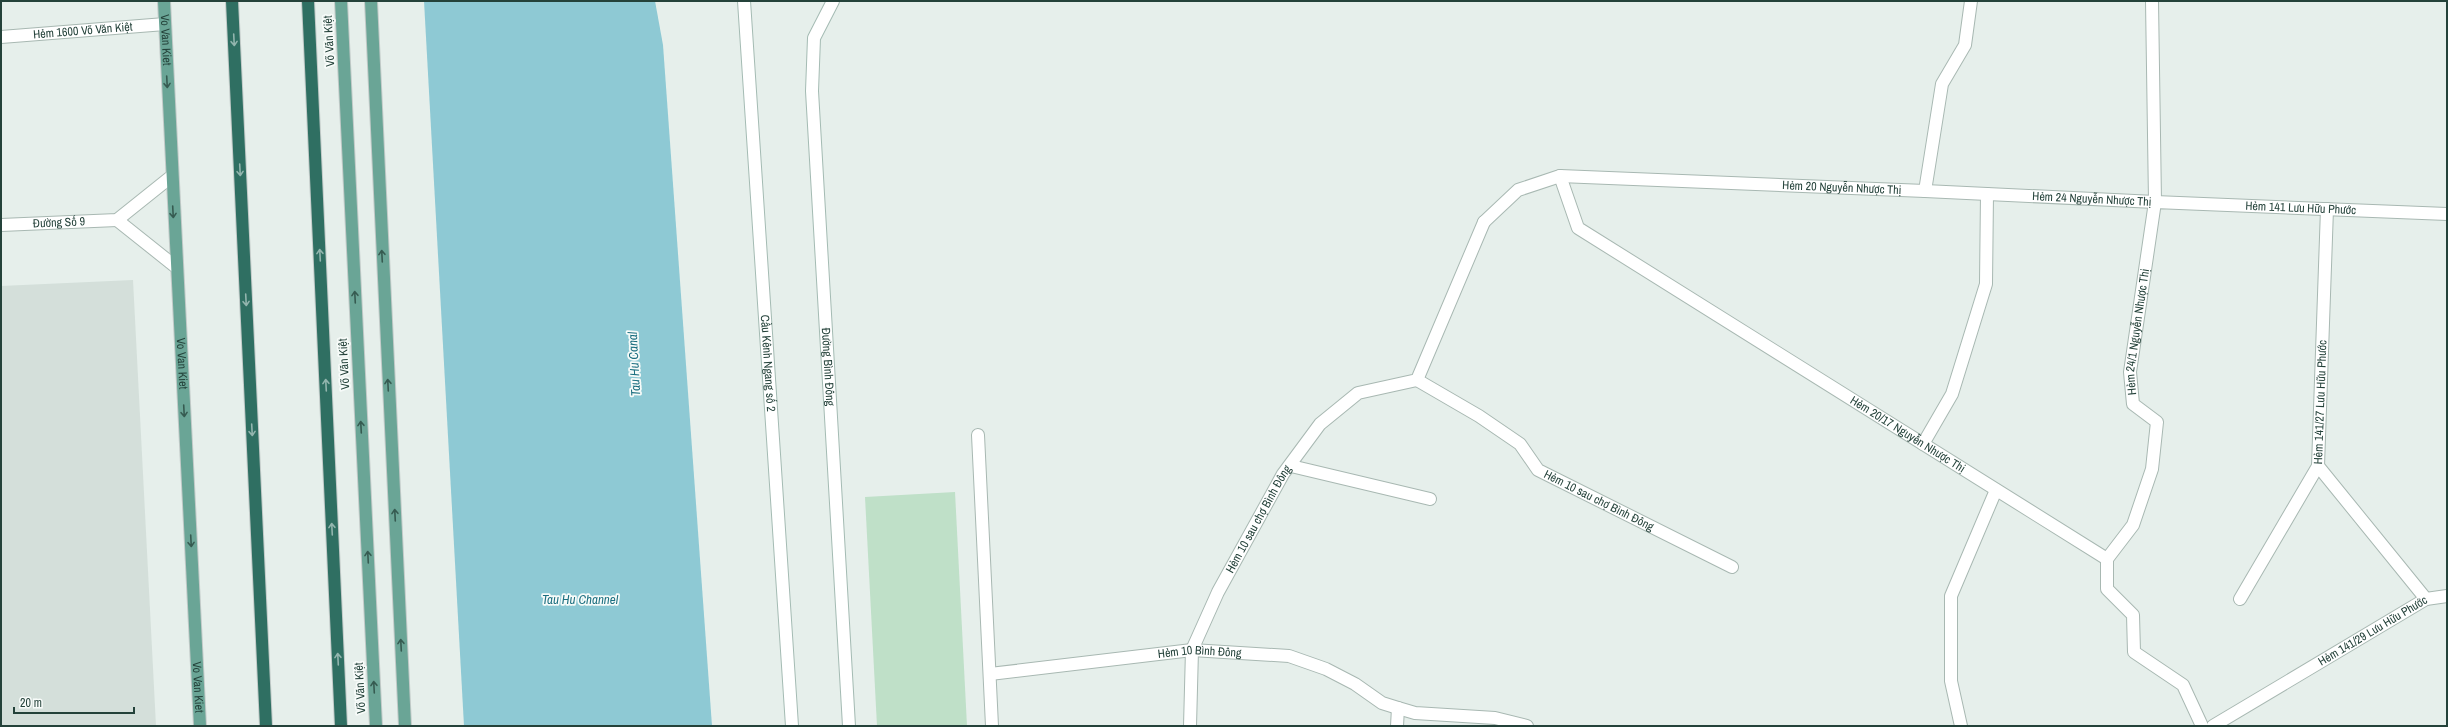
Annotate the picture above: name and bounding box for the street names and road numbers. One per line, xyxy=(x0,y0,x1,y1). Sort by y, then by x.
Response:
street label: Vo Van Kiet xyxy=(157,14,175,66)
street label: Võ Văn Kiệt xyxy=(320,15,338,67)
street label: Hẻm 1600 Võ Văn Kiệt xyxy=(32,19,133,42)
street label: Hẻm 20 Nguyễn Nhược Thị xyxy=(1782,177,1902,198)
street label: Hẻm 24 Nguyễn Nhược Thị xyxy=(2032,188,2152,210)
street label: Hẻm 141 Lưu Hữu Phước xyxy=(2245,198,2356,218)
street label: Đường Số 9 xyxy=(33,213,85,232)
street label: Hẻm 24/1 Nguyễn Nhược Thị xyxy=(2122,268,2153,396)
street label: Cầu Kênh Ngang số 2 xyxy=(757,314,779,412)
street label: Đường Bình Đông xyxy=(818,327,838,407)
street label: Vo Van Kiet xyxy=(173,337,191,390)
street label: Võ Văn Kiệt xyxy=(335,338,353,390)
street label: Hẻm 141/27 Lưu Hữu Phước xyxy=(2310,340,2330,465)
street label: Hẻm 20/17 Nguyễn Nhược Thị xyxy=(1847,392,1968,476)
street label: Hẻm 10 sau chợ Bình Đông xyxy=(1222,461,1295,576)
street label: Hẻm 10 sau chợ Bình Đông xyxy=(1541,466,1657,535)
street label: Hẻm 141/29 Lưu Hữu Phước xyxy=(2315,592,2430,669)
street label: Hẻm 10 Bình Đông xyxy=(1157,642,1242,662)
street label: Vo Van Kiet xyxy=(189,661,207,713)
street label: Võ Văn Kiệt xyxy=(351,662,369,714)

